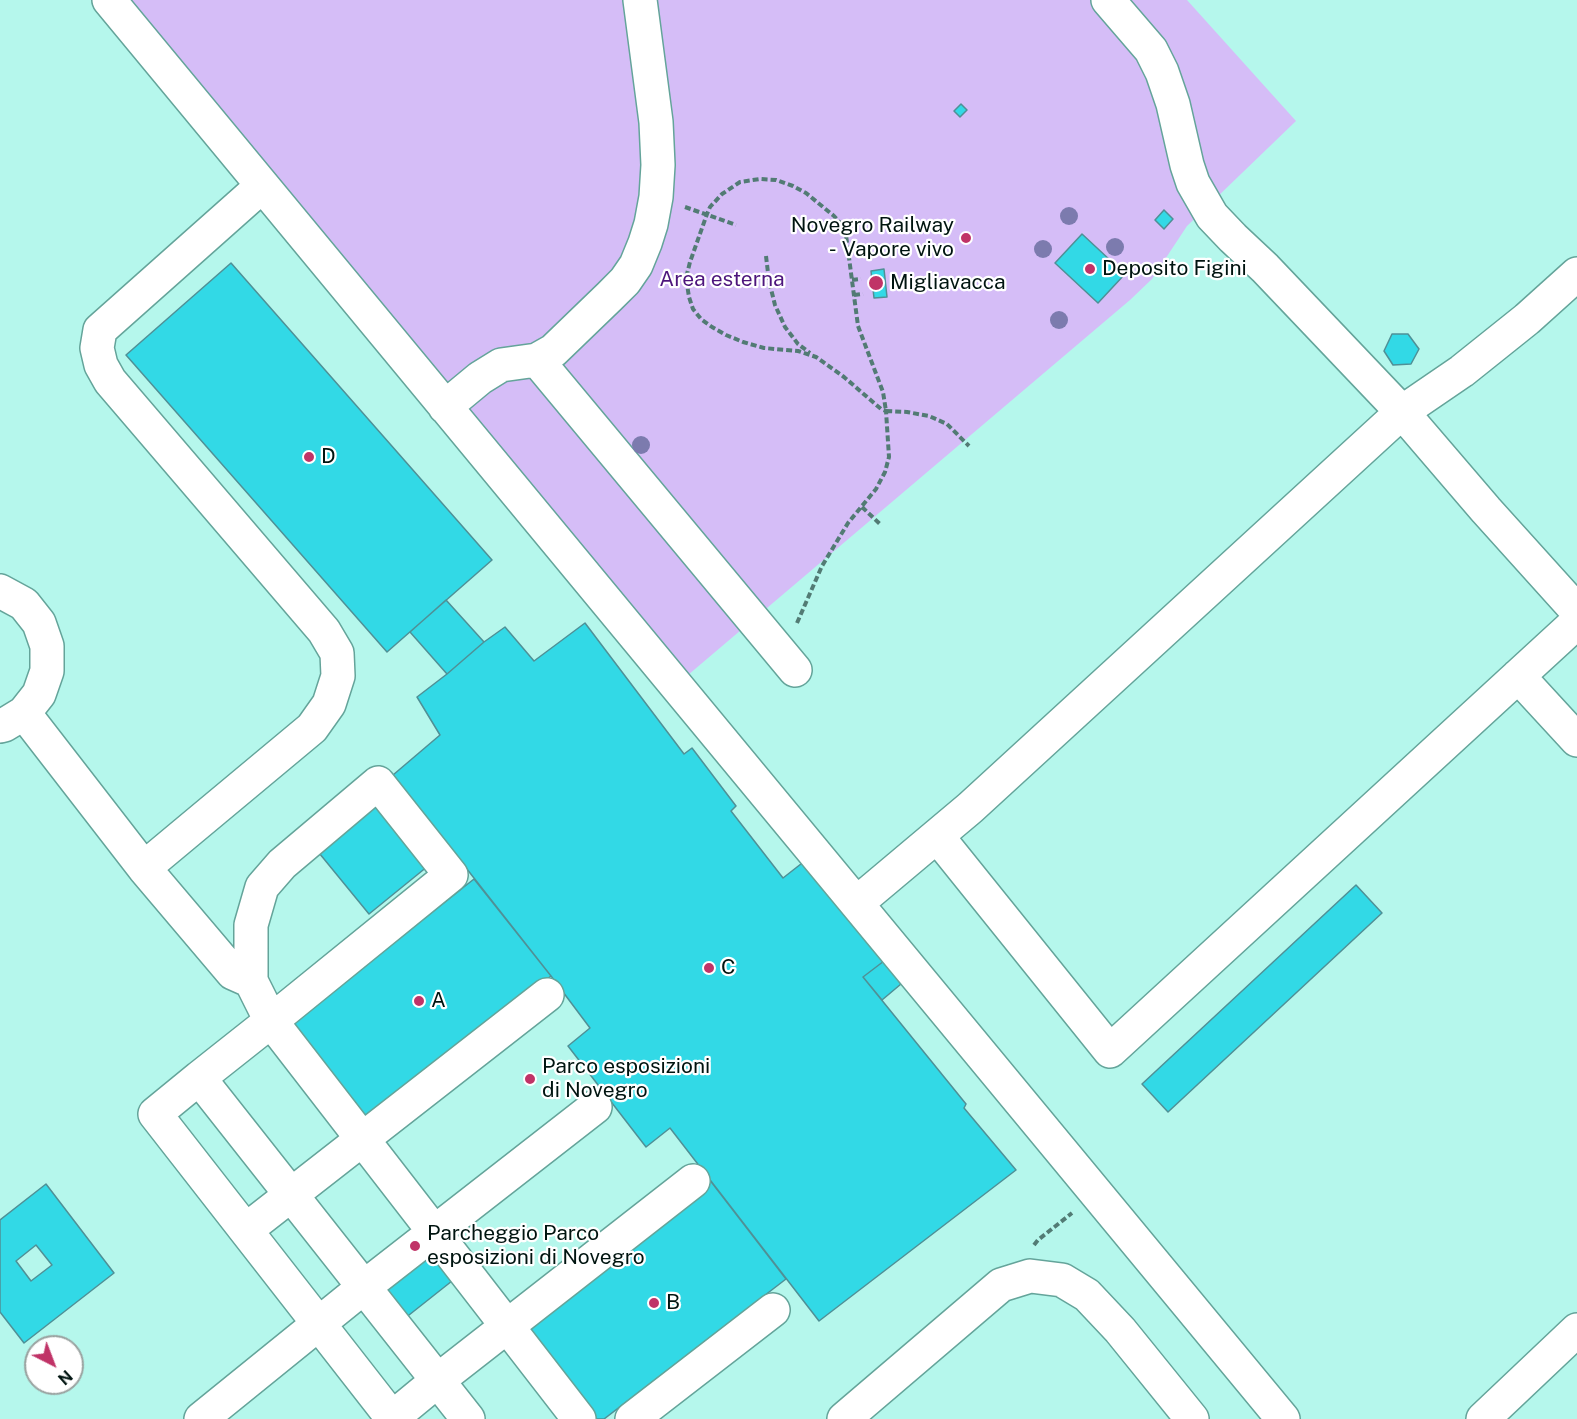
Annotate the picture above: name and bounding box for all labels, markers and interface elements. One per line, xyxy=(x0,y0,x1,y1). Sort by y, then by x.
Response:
place label: Novegro Railway - Vapore vivo xyxy=(791,213,954,263)
marker: Novegro Railway - Vapore vivo xyxy=(959,231,973,245)
place label: Deposito Figini xyxy=(1102,256,1247,282)
marker: Deposito Figini xyxy=(1083,262,1097,276)
park label: Area esterna xyxy=(659,267,785,293)
place label: Migliavacca xyxy=(890,270,1006,296)
marker: Migliavacca xyxy=(867,274,885,292)
place label: D xyxy=(321,444,336,470)
marker: D xyxy=(302,450,316,464)
place label: C xyxy=(721,955,735,981)
marker: C xyxy=(702,961,716,975)
place label: A xyxy=(431,988,446,1014)
marker: A xyxy=(412,994,426,1008)
place label: Parco esposizioni di Novegro xyxy=(542,1054,710,1104)
marker: Parco esposizioni di Novegro xyxy=(523,1072,537,1086)
place label: Parcheggio Parco esposizioni di Novegro xyxy=(427,1221,645,1271)
marker: Parcheggio Parco esposizioni di Novegro xyxy=(408,1239,422,1253)
place label: B xyxy=(666,1290,680,1316)
marker: B xyxy=(647,1296,661,1310)
north arrow xyxy=(24,1335,84,1395)
text: N xyxy=(54,1366,76,1389)

